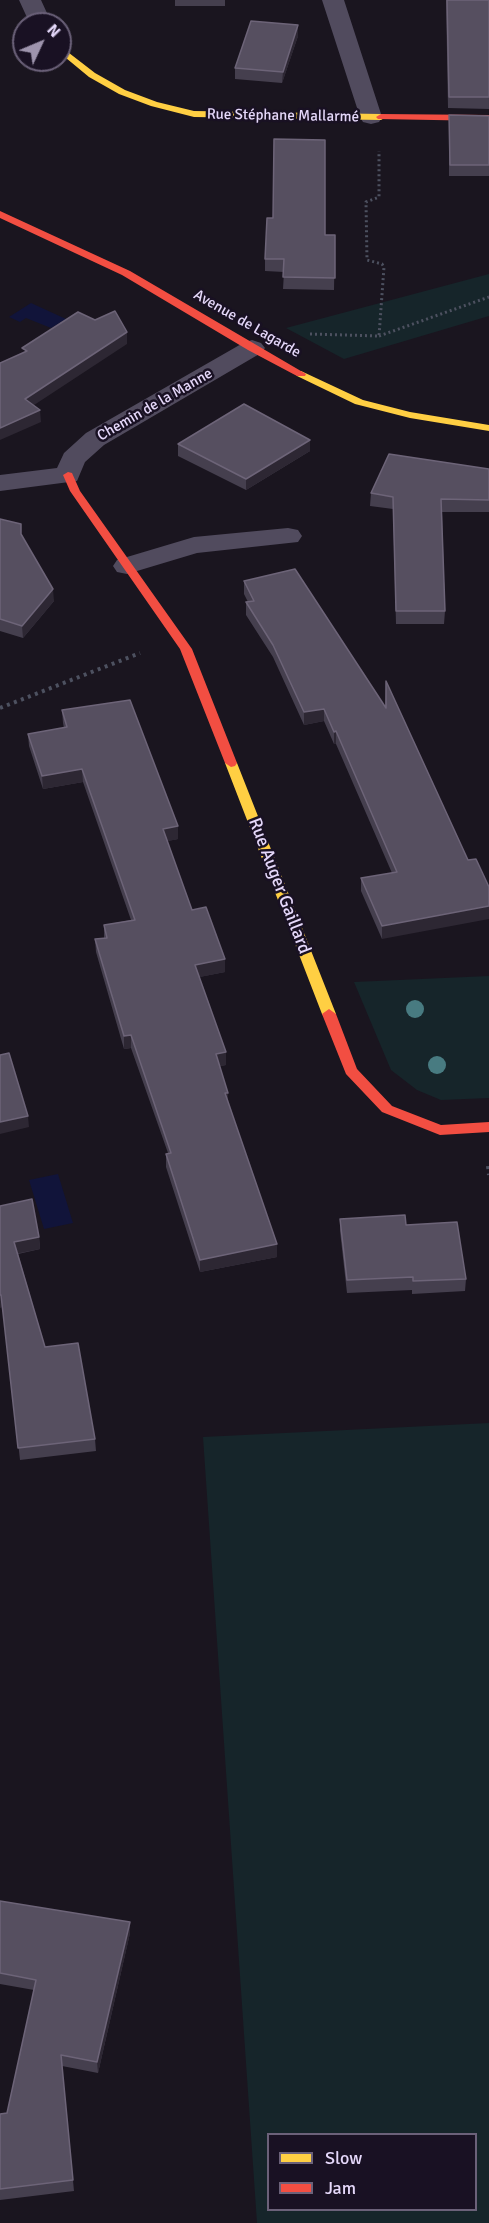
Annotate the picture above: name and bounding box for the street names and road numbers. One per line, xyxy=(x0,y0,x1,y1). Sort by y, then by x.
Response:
street label: Rue Stéphane Mallarmé xyxy=(207,106,359,126)
street label: Avenue de Lagarde xyxy=(190,286,304,362)
street label: Chemin de la Manne xyxy=(94,365,216,445)
street label: Rue Auger Gaillard xyxy=(243,815,315,957)

